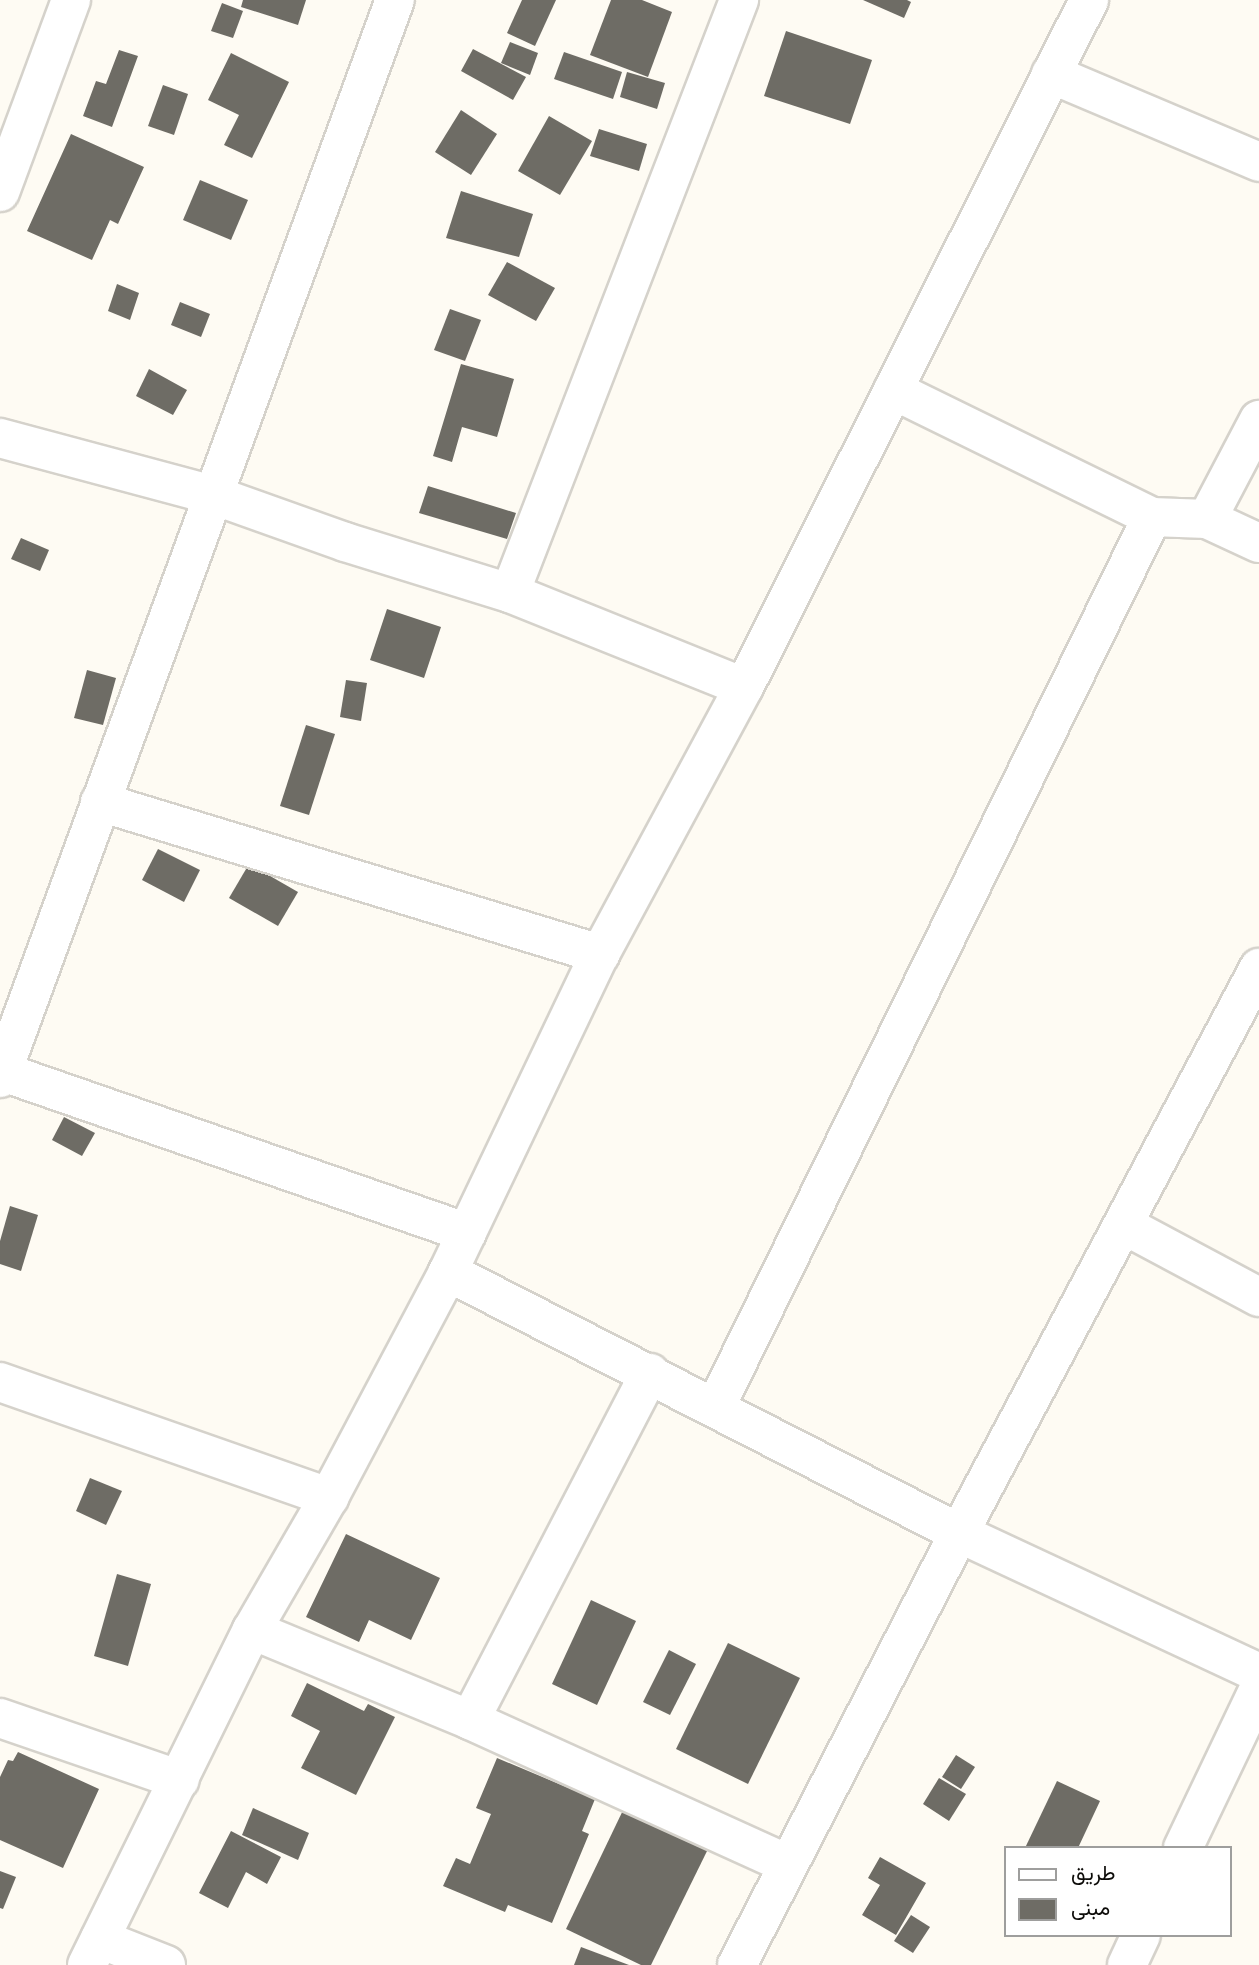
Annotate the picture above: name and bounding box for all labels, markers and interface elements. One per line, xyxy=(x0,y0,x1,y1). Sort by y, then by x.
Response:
legend xyxy=(1004,1846,1231,1937)
text: طريق xyxy=(1071,1859,1116,1887)
text: مبنى xyxy=(1071,1894,1110,1922)

